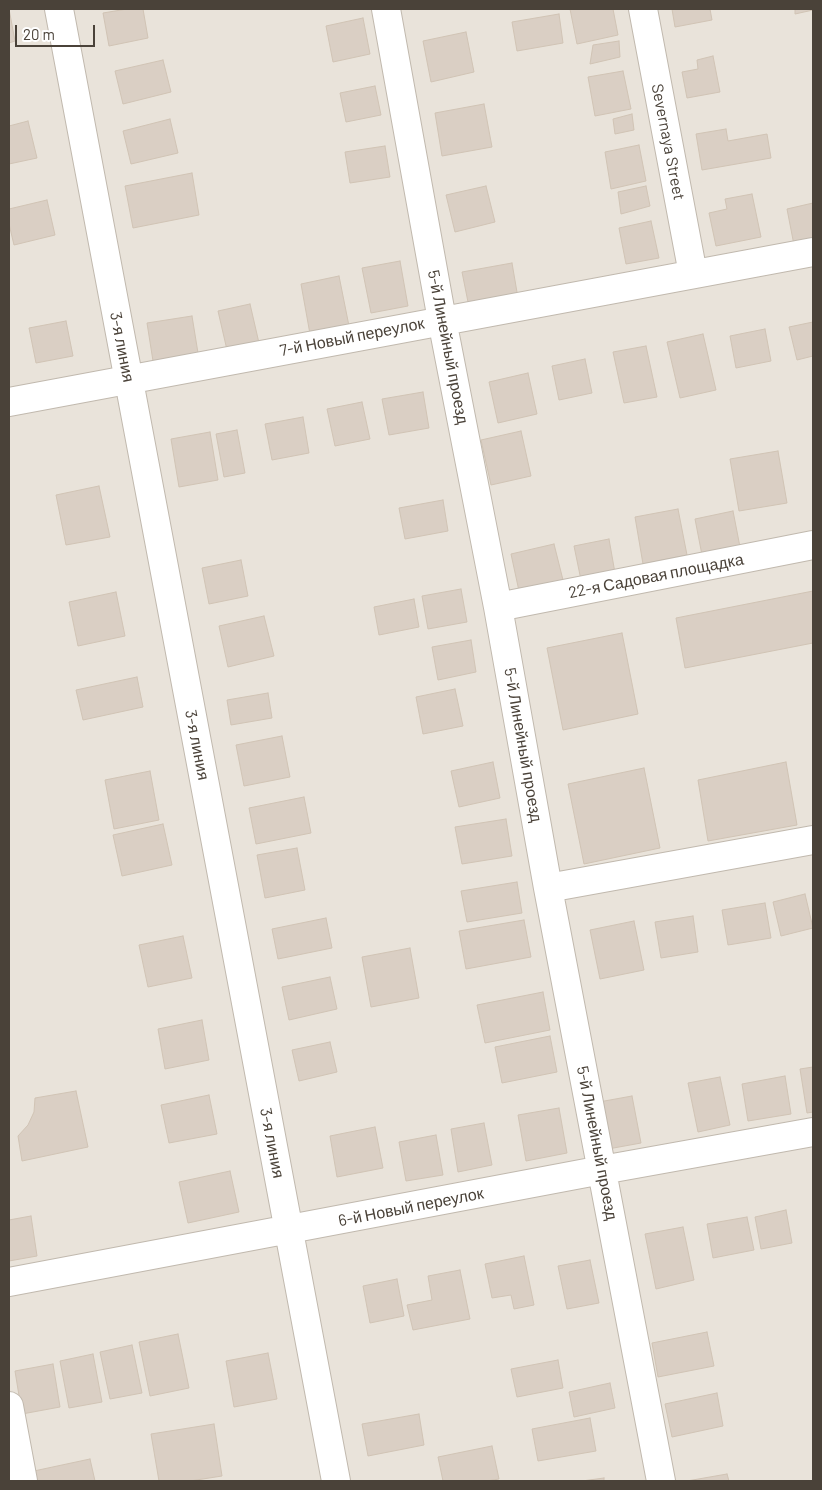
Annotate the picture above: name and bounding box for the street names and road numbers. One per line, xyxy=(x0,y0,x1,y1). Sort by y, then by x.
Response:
street label: Severnaya Street xyxy=(647,82,689,202)
street label: 5-й Линейный проезд xyxy=(424,268,472,426)
street label: 3-я линия xyxy=(106,310,138,384)
street label: 7-й Новый переулок xyxy=(278,314,426,360)
street label: 22-я Садовая площадка xyxy=(567,550,745,602)
street label: 5-й Линейный проезд xyxy=(500,666,546,824)
street label: 3-я линия xyxy=(181,708,213,782)
street label: 5-й Линейный проезд xyxy=(573,1064,621,1222)
street label: 3-я линия xyxy=(256,1106,288,1180)
street label: 6-й Новый переулок xyxy=(337,1184,485,1230)

